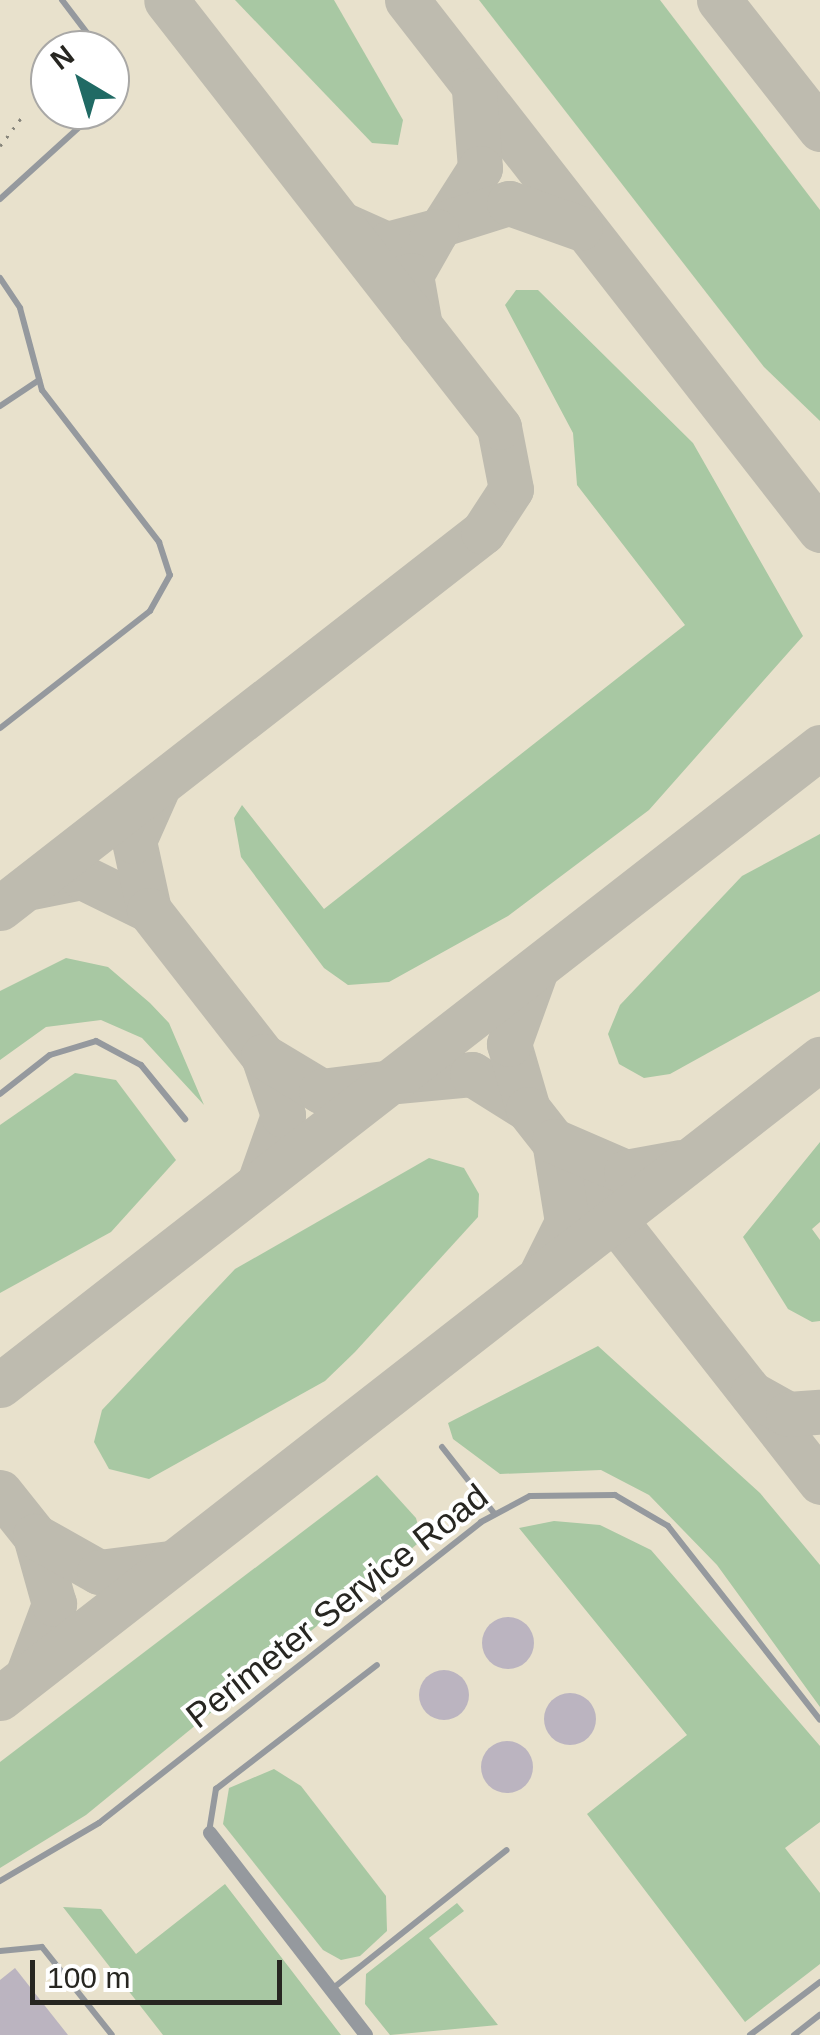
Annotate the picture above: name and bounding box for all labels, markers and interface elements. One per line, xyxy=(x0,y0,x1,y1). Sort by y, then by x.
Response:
north arrow xyxy=(30,30,130,130)
text: N xyxy=(45,39,80,76)
street label: Perimeter Service Road xyxy=(178,1475,496,1737)
scale bar xyxy=(35,1940,288,2002)
text: 100 m xyxy=(47,1961,130,1994)

